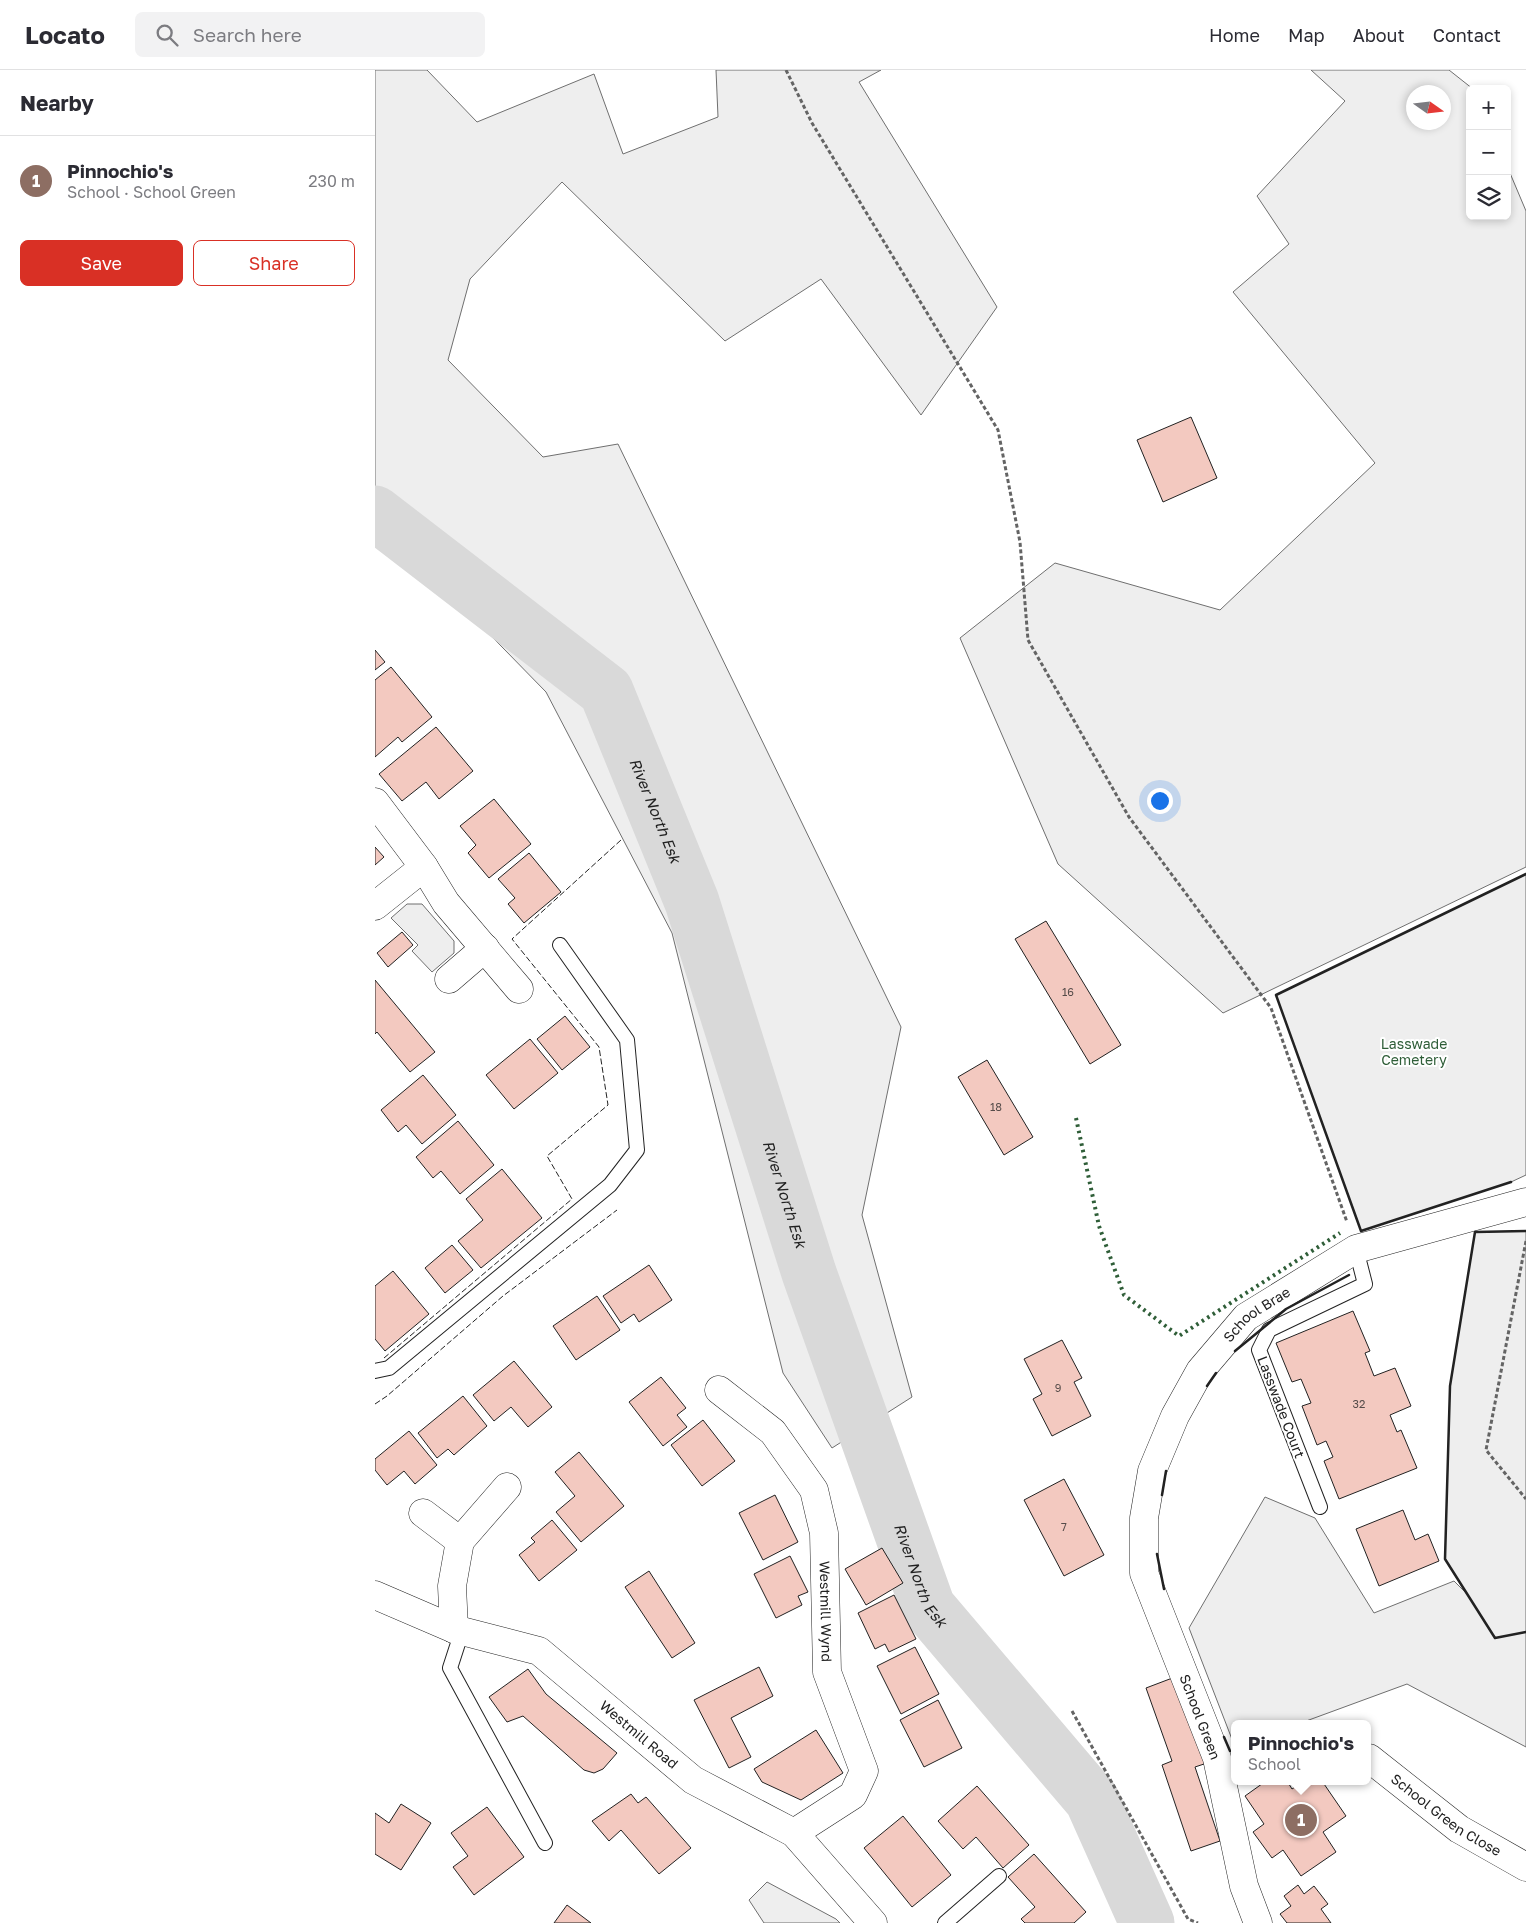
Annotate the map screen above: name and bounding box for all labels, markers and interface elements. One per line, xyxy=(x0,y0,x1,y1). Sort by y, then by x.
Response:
search box xyxy=(135,12,485,57)
text: Locato xyxy=(25,20,105,49)
icon: search xyxy=(153,21,181,49)
text: Search here xyxy=(193,23,302,46)
text: Home xyxy=(1209,24,1260,46)
text: Map xyxy=(1288,24,1325,46)
text: About xyxy=(1353,24,1405,46)
text: Contact xyxy=(1433,24,1501,46)
north arrow xyxy=(1406,85,1451,130)
map controls xyxy=(1466,85,1511,220)
button: + xyxy=(1466,85,1511,130)
text: Nearby xyxy=(20,90,94,116)
button: − xyxy=(1466,130,1511,175)
text: Pinnochio's xyxy=(67,159,173,182)
text: 1 xyxy=(32,171,40,191)
text: 230 m xyxy=(308,171,355,191)
button: layers xyxy=(1466,175,1511,220)
text: School · School Green xyxy=(67,182,236,202)
button: Save xyxy=(20,240,183,286)
button: Share xyxy=(193,240,355,286)
water label: River North Esk xyxy=(626,755,686,867)
your location xyxy=(1147,788,1173,814)
house number: 16 xyxy=(1062,985,1074,998)
park label: Lasswade Cemetery xyxy=(1381,1035,1447,1068)
house number: 18 xyxy=(990,1100,1002,1113)
water label: River North Esk xyxy=(760,1138,811,1252)
street label: School Brae xyxy=(1219,1283,1293,1345)
street label: Lasswade Court xyxy=(1254,1353,1309,1460)
house number: 9 xyxy=(1055,1381,1061,1394)
house number: 32 xyxy=(1353,1397,1365,1410)
house number: 7 xyxy=(1061,1520,1067,1533)
water label: River North Esk xyxy=(891,1521,952,1632)
street label: Westmill Wynd xyxy=(817,1561,836,1662)
street label: School Green xyxy=(1176,1672,1225,1762)
street label: Westmill Road xyxy=(596,1697,682,1772)
popup xyxy=(1231,1720,1371,1785)
text: Pinnochio's xyxy=(1248,1731,1354,1754)
text: School xyxy=(1248,1754,1301,1774)
street label: School Green Close xyxy=(1388,1770,1504,1859)
pin: 1 xyxy=(1285,1801,1317,1839)

